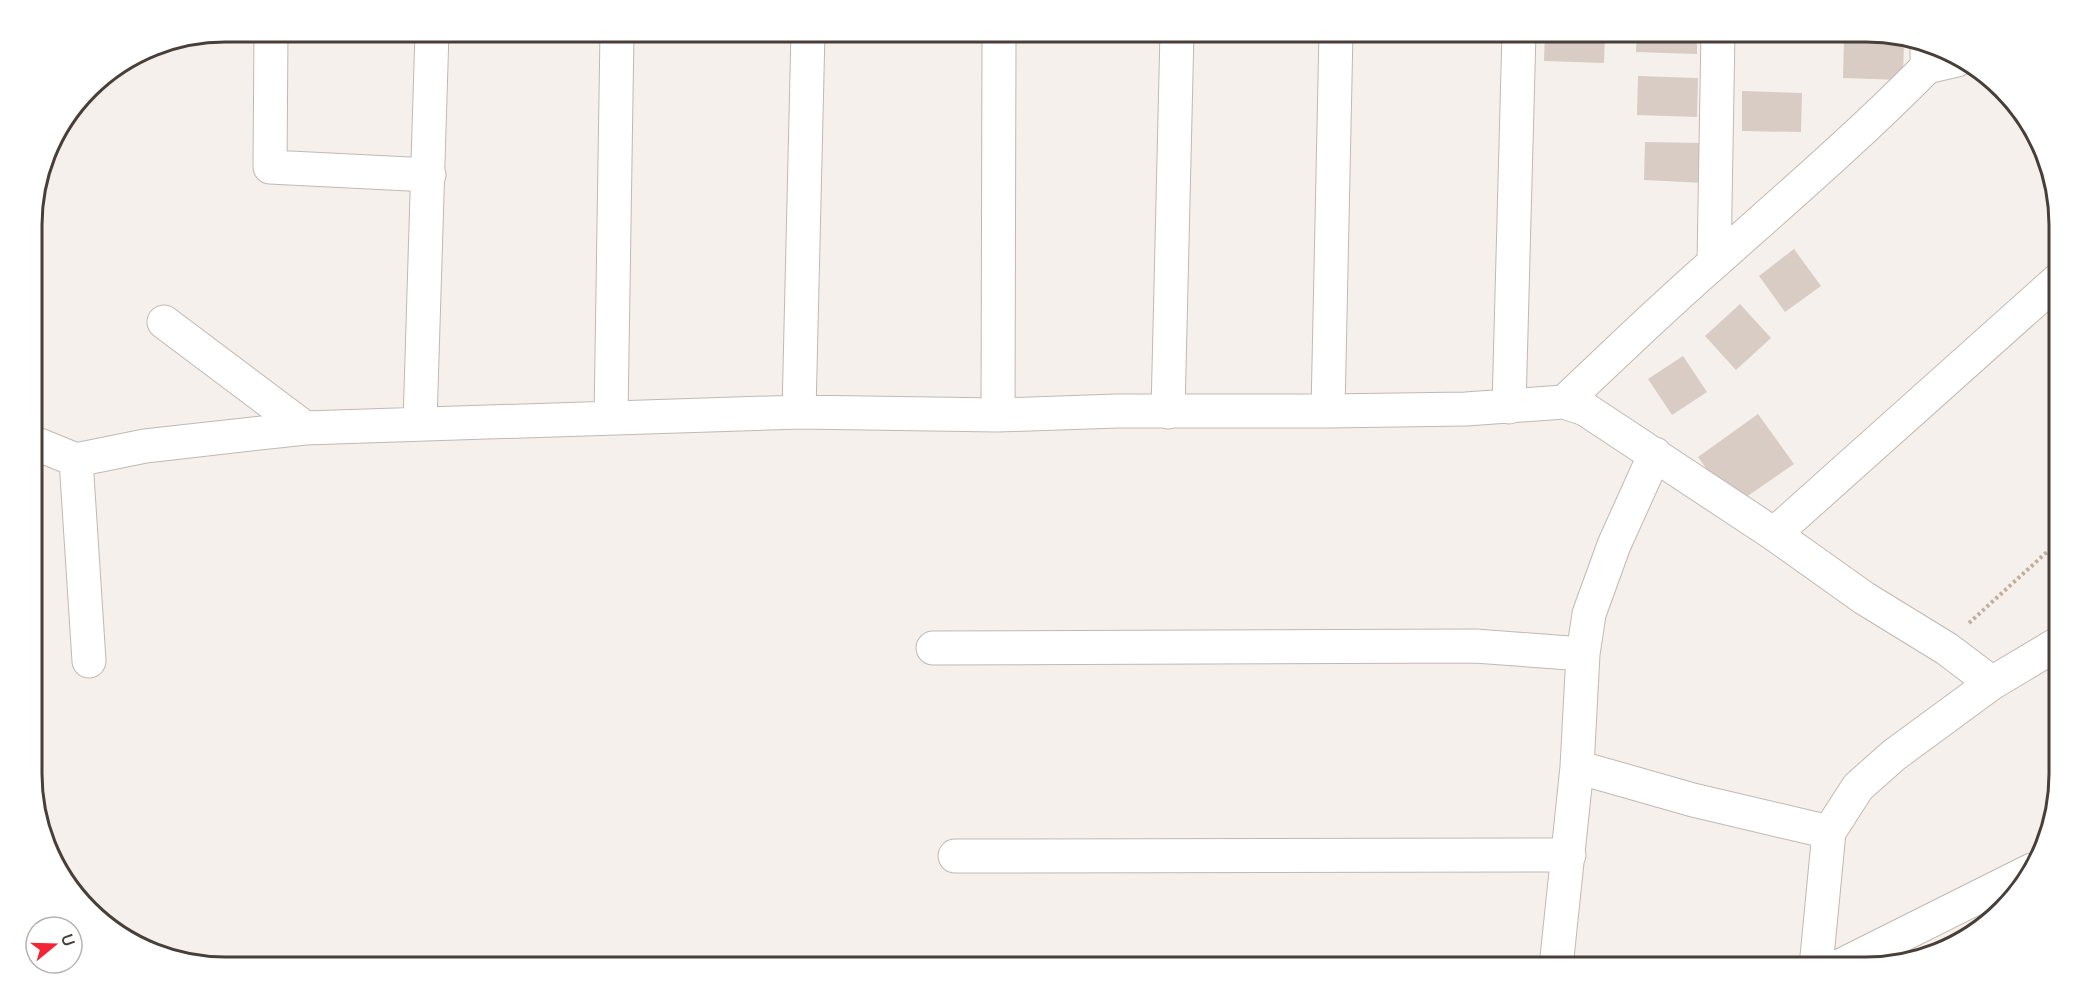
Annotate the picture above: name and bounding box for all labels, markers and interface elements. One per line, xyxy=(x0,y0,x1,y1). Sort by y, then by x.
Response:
north arrow xyxy=(24,915,84,975)
text: U xyxy=(56,931,80,949)

